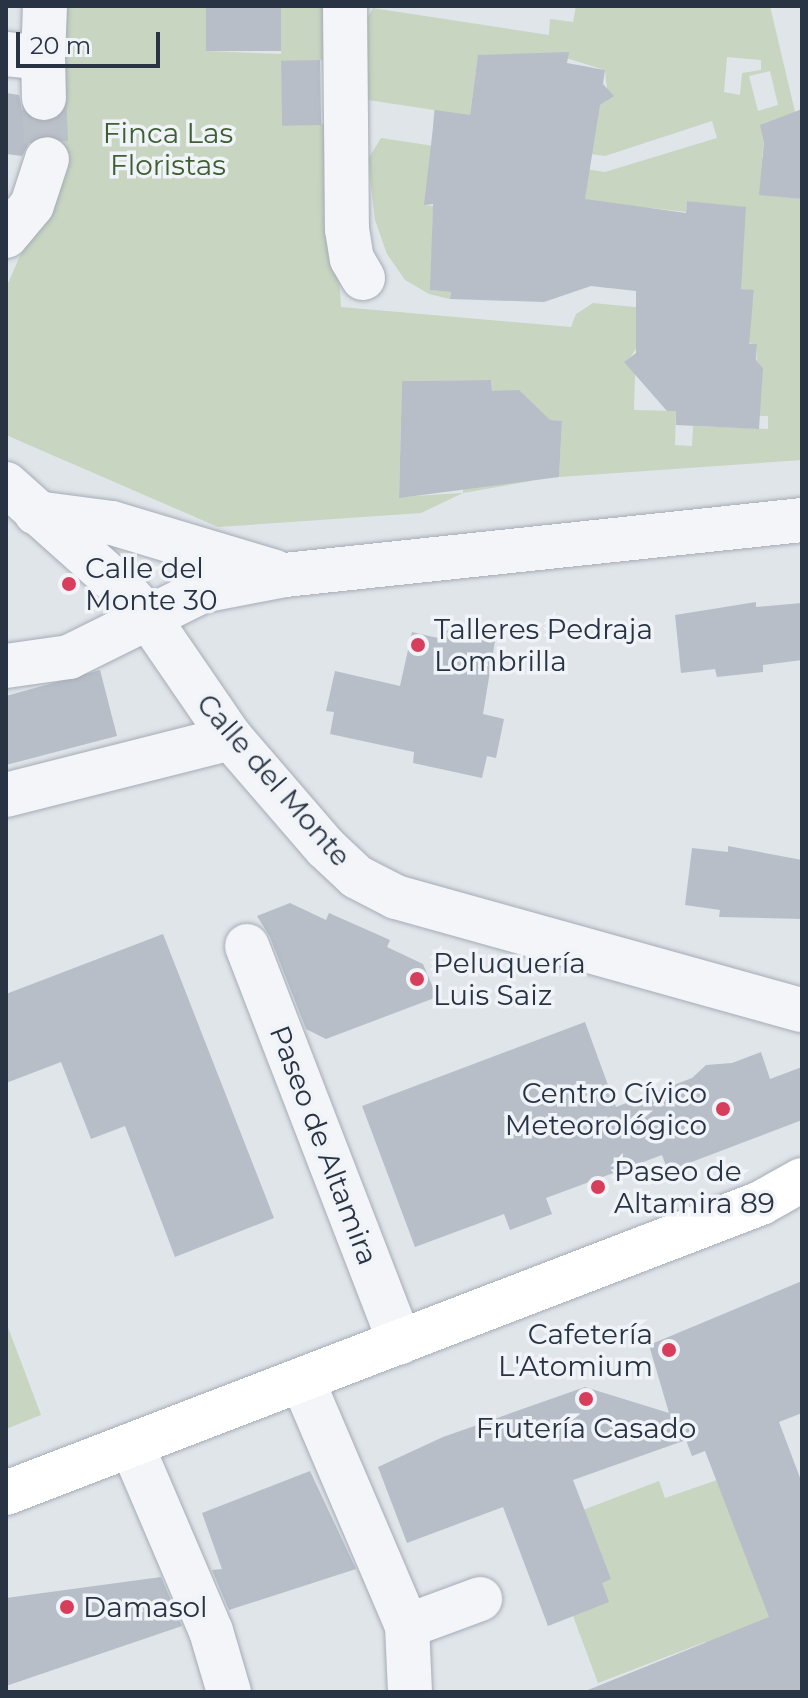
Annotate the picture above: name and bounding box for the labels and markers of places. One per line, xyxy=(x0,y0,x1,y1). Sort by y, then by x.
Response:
place label: Calle del Monte 30 xyxy=(85,551,218,617)
marker: Calle del Monte 30 xyxy=(60,575,78,593)
place label: Talleres Pedraja Lombrilla xyxy=(434,612,653,678)
marker: Talleres Pedraja Lombrilla xyxy=(409,636,427,654)
place label: Peluquería Luis Saiz xyxy=(433,946,586,1012)
marker: Peluquería Luis Saiz xyxy=(408,970,426,988)
place label: Centro Cívico Meteorológico xyxy=(505,1076,707,1142)
marker: Centro Cívico Meteorológico xyxy=(714,1100,732,1118)
place label: Paseo de Altamira 89 xyxy=(614,1154,775,1220)
marker: Paseo de Altamira 89 xyxy=(589,1178,607,1196)
place label: Cafetería L'Atomium xyxy=(498,1317,653,1383)
marker: Cafetería L'Atomium xyxy=(660,1341,678,1359)
marker: Frutería Casado xyxy=(577,1390,595,1408)
place label: Frutería Casado xyxy=(476,1411,696,1445)
place label: Damasol xyxy=(83,1590,208,1624)
marker: Damasol xyxy=(58,1598,76,1616)

